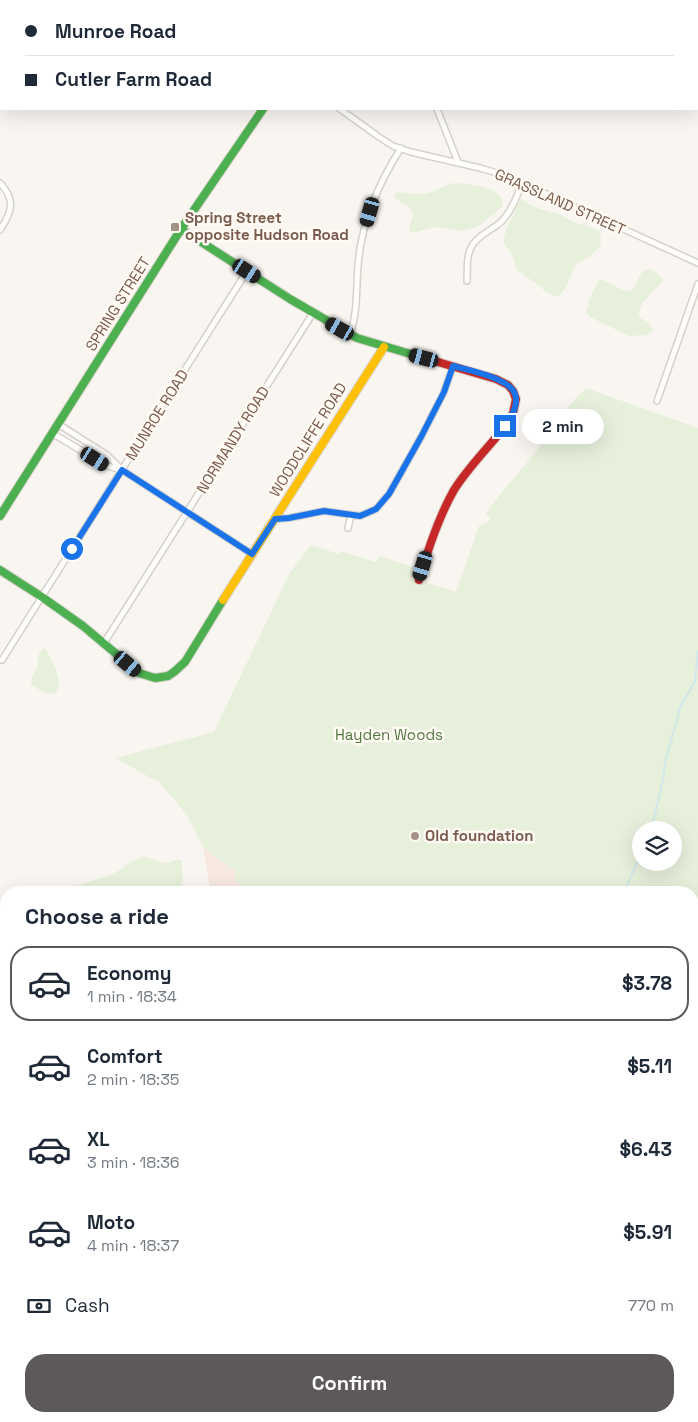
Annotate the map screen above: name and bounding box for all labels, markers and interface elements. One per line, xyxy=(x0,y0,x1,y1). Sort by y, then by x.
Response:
text: Munroe Road xyxy=(55,19,176,44)
text: Cutler Farm Road xyxy=(55,67,212,92)
street label: GRASSLAND STREET xyxy=(492,164,629,239)
car xyxy=(358,196,381,228)
place label: Spring Street opposite Hudson Road xyxy=(185,208,349,244)
marker: Spring Street opposite Hudson Road xyxy=(169,221,181,233)
street label: SPRING STREET xyxy=(81,253,154,354)
car xyxy=(230,257,263,285)
car xyxy=(323,315,356,343)
car xyxy=(407,347,440,369)
street label: MUNROE ROAD xyxy=(121,366,192,464)
street label: WOODCLIFFE ROAD xyxy=(265,379,350,500)
street label: NORMANDY ROAD xyxy=(192,383,273,497)
callout: 2 min xyxy=(522,408,605,444)
route end xyxy=(494,415,516,437)
text: 2 min xyxy=(542,416,584,437)
car xyxy=(78,445,111,473)
route start xyxy=(61,538,83,560)
car xyxy=(411,549,434,583)
car xyxy=(111,649,144,679)
park label: Hayden Woods xyxy=(335,725,443,744)
map controls xyxy=(632,821,682,871)
button: layers xyxy=(632,821,682,871)
place label: Old foundation xyxy=(425,826,533,845)
marker: Old foundation xyxy=(409,830,421,842)
text: Choose a ride xyxy=(25,902,169,930)
icon: car xyxy=(27,961,72,1006)
text: Economy xyxy=(87,961,171,986)
text: $3.78 xyxy=(622,971,672,996)
text: 1 min · 18:34 xyxy=(87,986,177,1007)
icon: car xyxy=(27,1044,72,1089)
text: Comfort xyxy=(87,1044,163,1069)
text: $5.11 xyxy=(627,1054,672,1079)
text: 2 min · 18:35 xyxy=(87,1069,179,1090)
icon: car xyxy=(27,1127,72,1172)
text: XL xyxy=(87,1127,110,1152)
text: $6.43 xyxy=(619,1137,672,1162)
text: 3 min · 18:36 xyxy=(87,1152,180,1173)
icon: car xyxy=(27,1210,72,1255)
text: Moto xyxy=(87,1210,135,1235)
text: $5.91 xyxy=(623,1220,672,1245)
text: 4 min · 18:37 xyxy=(87,1235,179,1256)
icon: cash xyxy=(25,1292,53,1320)
text: Cash xyxy=(65,1293,110,1318)
text: 770 m xyxy=(628,1295,674,1316)
button: Confirm xyxy=(25,1354,674,1412)

